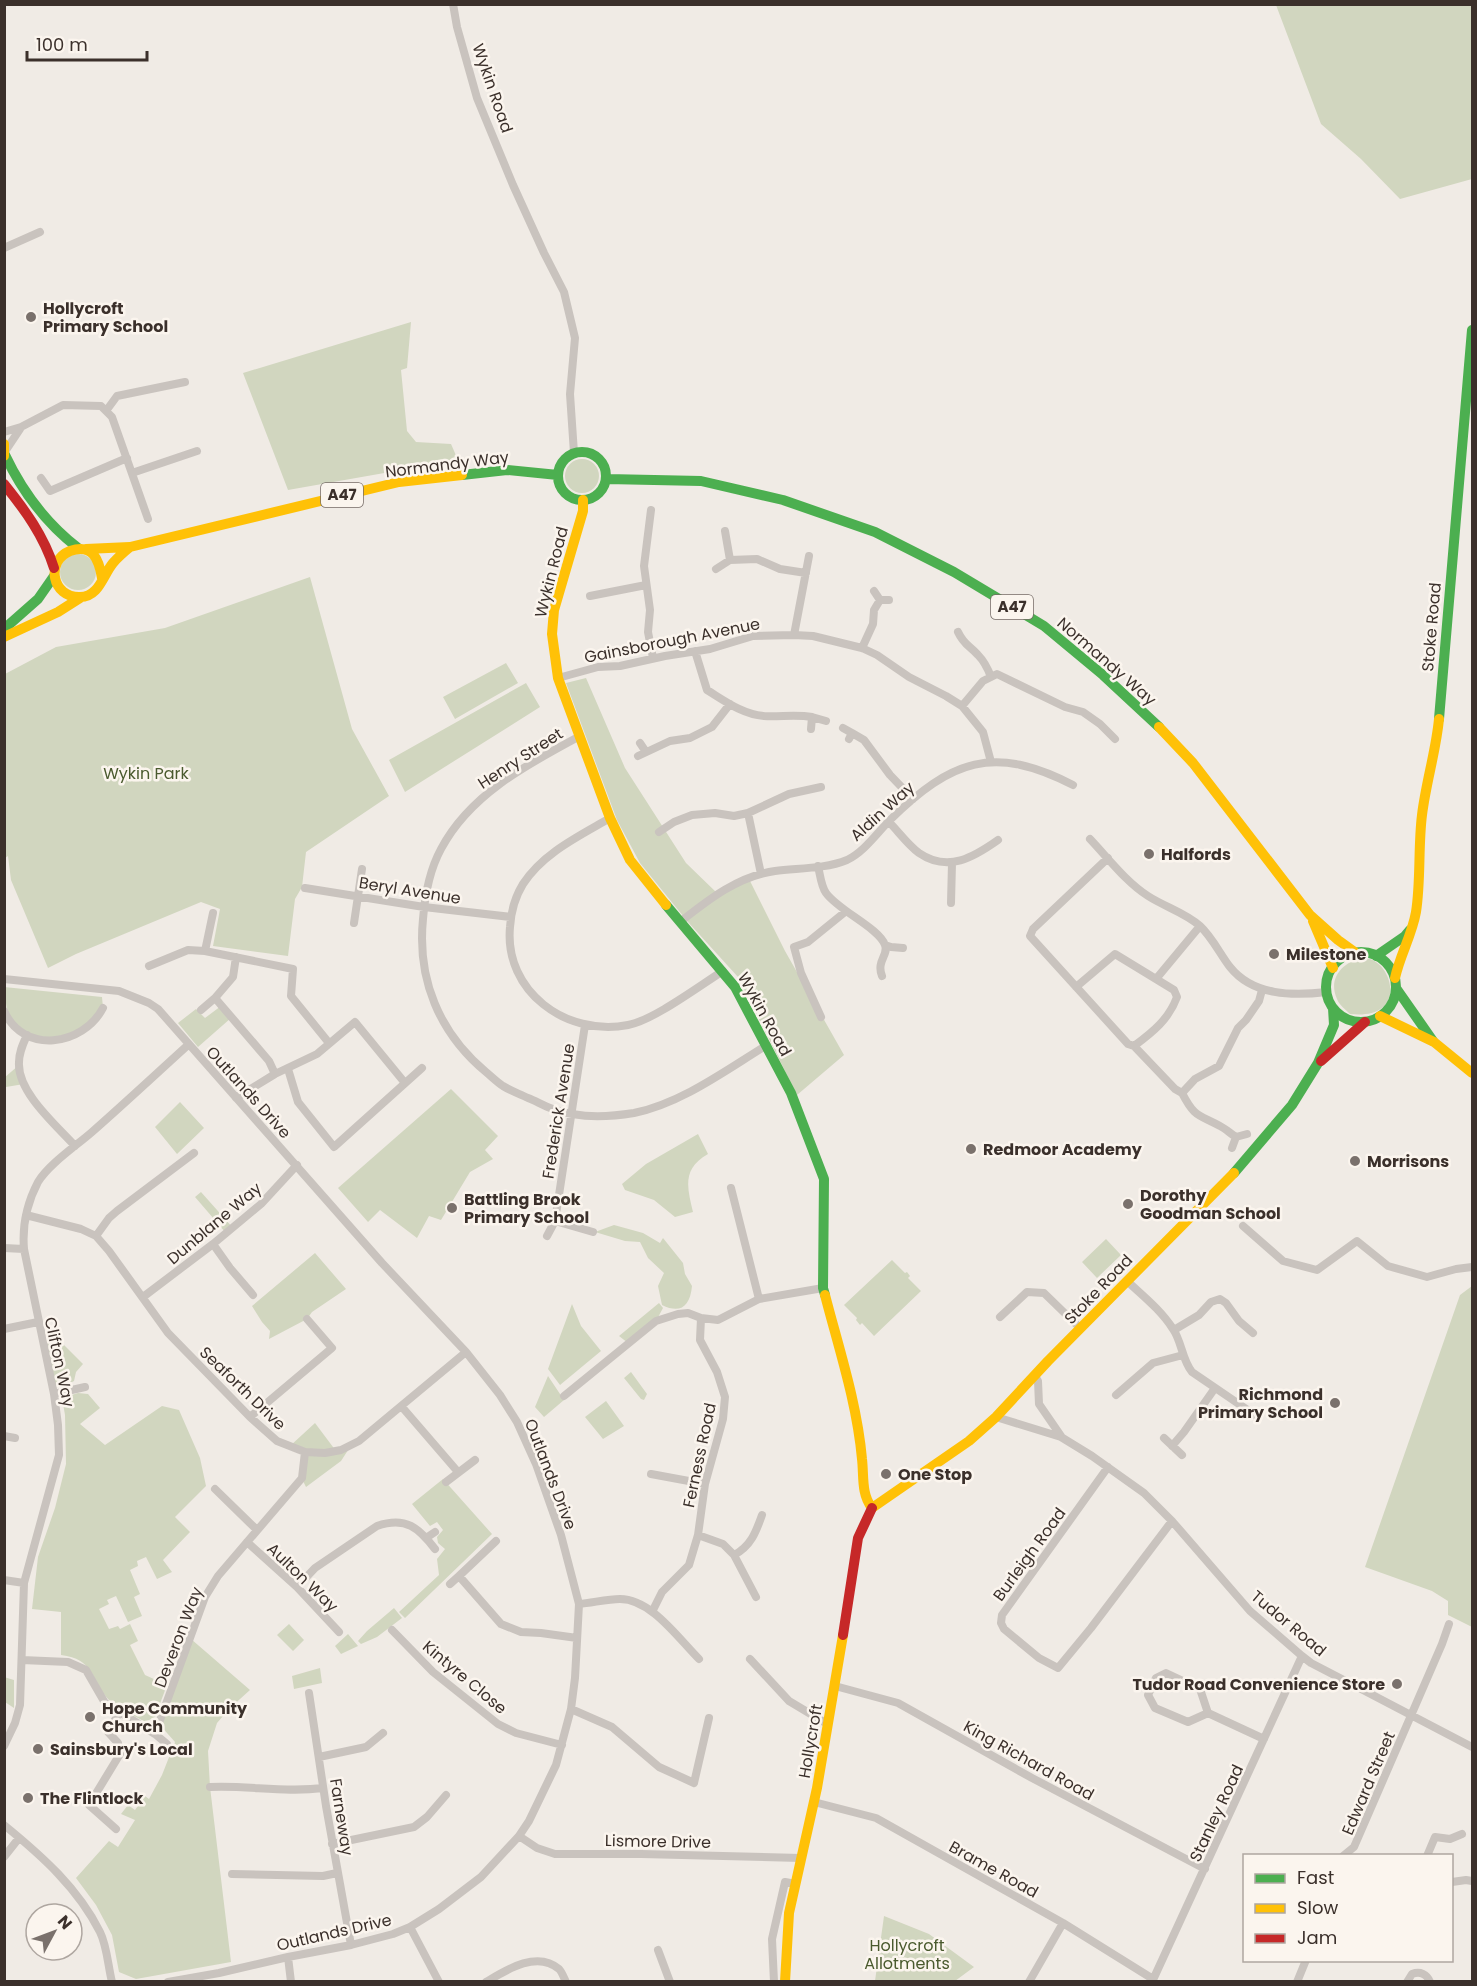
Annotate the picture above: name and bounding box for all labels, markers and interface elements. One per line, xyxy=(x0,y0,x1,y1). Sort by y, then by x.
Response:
scale bar xyxy=(27,24,147,62)
text: 100 m xyxy=(36,32,88,57)
street label: Wykin Road xyxy=(467,40,519,136)
place label: Hollycroft Primary School xyxy=(43,297,168,338)
marker: Hollycroft Primary School xyxy=(24,310,38,324)
street label: Normandy Way xyxy=(384,445,510,483)
road number: A47 xyxy=(321,483,363,507)
street label: Wykin Road xyxy=(529,524,574,620)
street label: Stoke Road xyxy=(1416,581,1447,673)
road number: A47 xyxy=(991,595,1033,619)
street label: Gainsborough Avenue xyxy=(582,612,762,669)
street label: Normandy Way xyxy=(1052,612,1161,711)
street label: Henry Street xyxy=(473,722,567,795)
park label: Wykin Park xyxy=(103,762,190,785)
street label: Aldin Way xyxy=(845,776,920,846)
place label: Halfords xyxy=(1161,843,1231,866)
marker: Halfords xyxy=(1142,847,1156,861)
street label: Beryl Avenue xyxy=(357,871,463,910)
place label: Milestone xyxy=(1286,943,1366,966)
marker: Milestone xyxy=(1267,947,1281,961)
street label: Wykin Road xyxy=(732,968,797,1060)
street label: Outlands Drive xyxy=(201,1041,296,1144)
street label: Frederick Avenue xyxy=(536,1042,581,1180)
place label: Redmoor Academy xyxy=(983,1138,1143,1161)
marker: Redmoor Academy xyxy=(964,1142,978,1156)
place label: Morrisons xyxy=(1367,1150,1449,1173)
marker: Morrisons xyxy=(1348,1154,1362,1168)
street label: Dunblane Way xyxy=(162,1177,267,1270)
place label: Dorothy Goodman School xyxy=(1140,1184,1281,1225)
place label: Battling Brook Primary School xyxy=(464,1188,589,1229)
marker: Dorothy Goodman School xyxy=(1121,1197,1135,1211)
marker: Battling Brook Primary School xyxy=(445,1201,459,1215)
street label: Stoke Road xyxy=(1059,1249,1138,1330)
street label: Clifton Way xyxy=(39,1315,80,1409)
street label: Seaforth Drive xyxy=(194,1341,291,1436)
place label: Richmond Primary School xyxy=(1198,1383,1323,1424)
marker: Richmond Primary School xyxy=(1328,1396,1342,1410)
street label: Ferness Road xyxy=(677,1401,722,1510)
street label: Outlands Drive xyxy=(519,1415,582,1533)
place label: One Stop xyxy=(898,1463,972,1486)
marker: One Stop xyxy=(879,1467,893,1481)
street label: Burleigh Road xyxy=(988,1503,1071,1606)
street label: Aulton Way xyxy=(262,1537,343,1617)
street label: Deveron Way xyxy=(149,1583,208,1691)
street label: Tudor Road xyxy=(1246,1585,1331,1662)
street label: Kintyre Close xyxy=(418,1635,512,1720)
place label: Tudor Road Convenience Store xyxy=(1132,1673,1385,1696)
marker: Tudor Road Convenience Store xyxy=(1390,1677,1404,1691)
place label: Hope Community Church xyxy=(102,1697,248,1738)
street label: Hollycroft xyxy=(793,1702,828,1780)
marker: Hope Community Church xyxy=(83,1710,97,1724)
street label: King Richard Road xyxy=(959,1715,1098,1806)
street label: Edward Street xyxy=(1336,1728,1401,1839)
place label: Sainsbury's Local xyxy=(50,1738,193,1761)
marker: Sainsbury's Local xyxy=(31,1742,45,1756)
street label: Stanley Road xyxy=(1184,1761,1249,1866)
street label: Farneway xyxy=(324,1777,359,1857)
place label: The Flintlock xyxy=(40,1787,144,1810)
marker: The Flintlock xyxy=(21,1791,35,1805)
street label: Lismore Drive xyxy=(605,1829,711,1854)
street label: Brame Road xyxy=(945,1835,1043,1903)
legend xyxy=(1243,1854,1453,1962)
text: Fast xyxy=(1297,1865,1334,1890)
text: Slow xyxy=(1297,1895,1339,1920)
north arrow xyxy=(24,1902,84,1962)
street label: Outlands Drive xyxy=(274,1908,394,1957)
text: N xyxy=(52,1910,78,1935)
text: Jam xyxy=(1297,1925,1337,1950)
park label: Hollycroft Allotments xyxy=(864,1934,950,1975)

